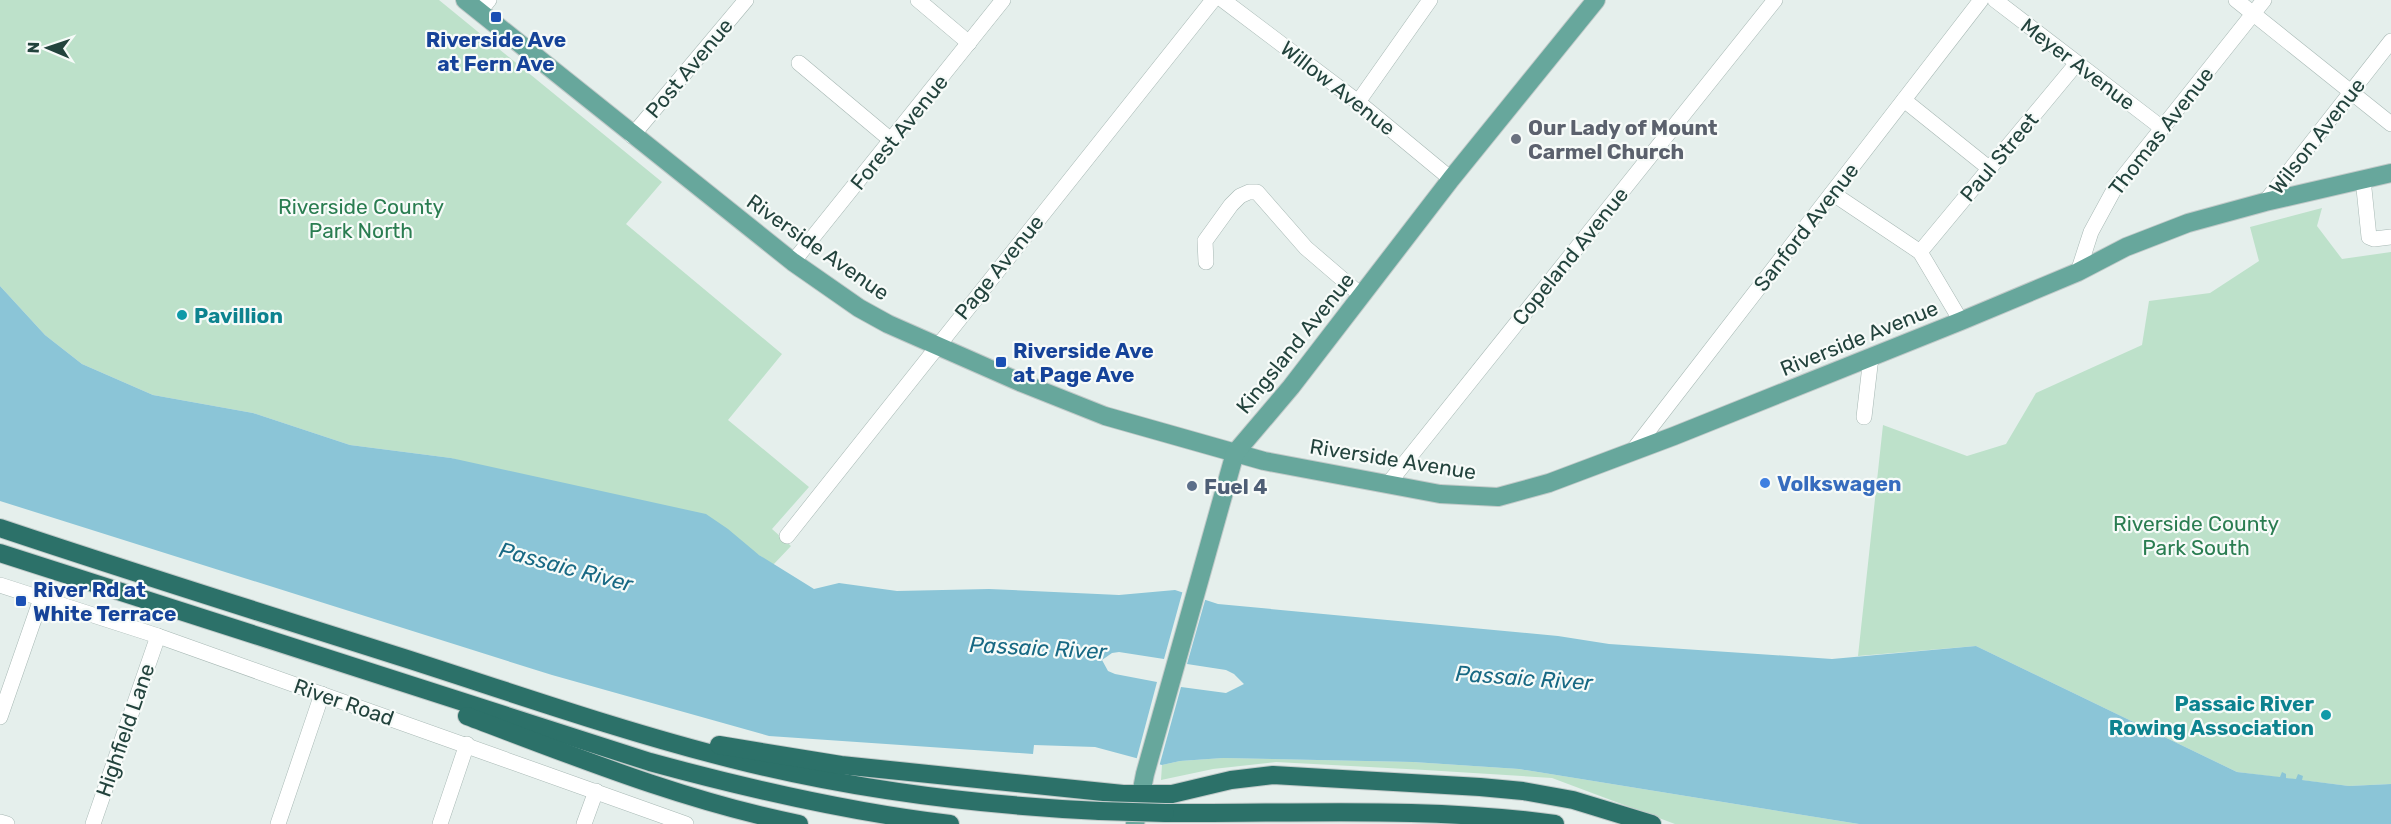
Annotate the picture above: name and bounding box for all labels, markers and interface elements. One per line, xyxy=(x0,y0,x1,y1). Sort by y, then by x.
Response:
marker: Riverside Ave at Fern Ave xyxy=(489,10,503,24)
street label: Post Avenue xyxy=(640,13,738,123)
street label: Meyer Avenue xyxy=(2016,13,2140,115)
north arrow xyxy=(18,18,78,78)
place label: Riverside Ave at Fern Ave xyxy=(426,27,566,76)
street label: Willow Avenue xyxy=(1276,36,1400,140)
text: N xyxy=(24,41,43,54)
street label: Thomas Avenue xyxy=(2103,62,2219,200)
street label: Forest Avenue xyxy=(845,69,953,195)
street label: Wilson Avenue xyxy=(2264,73,2370,199)
street label: Paul Street xyxy=(1955,107,2043,207)
place label: Our Lady of Mount Carmel Church xyxy=(1528,115,1718,164)
marker: Our Lady of Mount Carmel Church xyxy=(1509,132,1523,146)
street label: Sanford Avenue xyxy=(1748,158,1864,296)
street label: Copeland Avenue xyxy=(1507,182,1633,330)
street label: Riverside Avenue xyxy=(742,189,894,305)
park label: Riverside County Park North xyxy=(278,194,444,243)
street label: Page Avenue xyxy=(949,210,1049,324)
street label: Kingsland Avenue xyxy=(1231,268,1359,418)
street label: Riverside Avenue xyxy=(1776,295,1942,381)
place label: Pavillion xyxy=(194,303,283,328)
marker: Pavillion xyxy=(175,308,189,322)
place label: Riverside Ave at Page Ave xyxy=(1013,338,1154,387)
marker: Riverside Ave at Page Ave xyxy=(994,355,1008,369)
street label: Riverside Avenue xyxy=(1308,434,1478,484)
place label: Volkswagen xyxy=(1777,471,1902,496)
place label: Fuel 4 xyxy=(1204,474,1268,499)
marker: Volkswagen xyxy=(1758,476,1772,490)
marker: Fuel 4 xyxy=(1185,479,1199,493)
park label: Riverside County Park South xyxy=(2113,511,2279,560)
water label: Passaic River xyxy=(496,536,637,598)
place label: River Rd at White Terrace xyxy=(33,577,176,626)
marker: River Rd at White Terrace xyxy=(14,594,28,608)
water label: Passaic River xyxy=(969,631,1109,665)
street label: Highfield Lane xyxy=(91,660,159,800)
water label: Passaic River xyxy=(1454,660,1595,696)
street label: River Road xyxy=(291,673,397,731)
place label: Passaic River Rowing Association xyxy=(2109,691,2314,740)
marker: Passaic River Rowing Association xyxy=(2319,708,2333,722)

